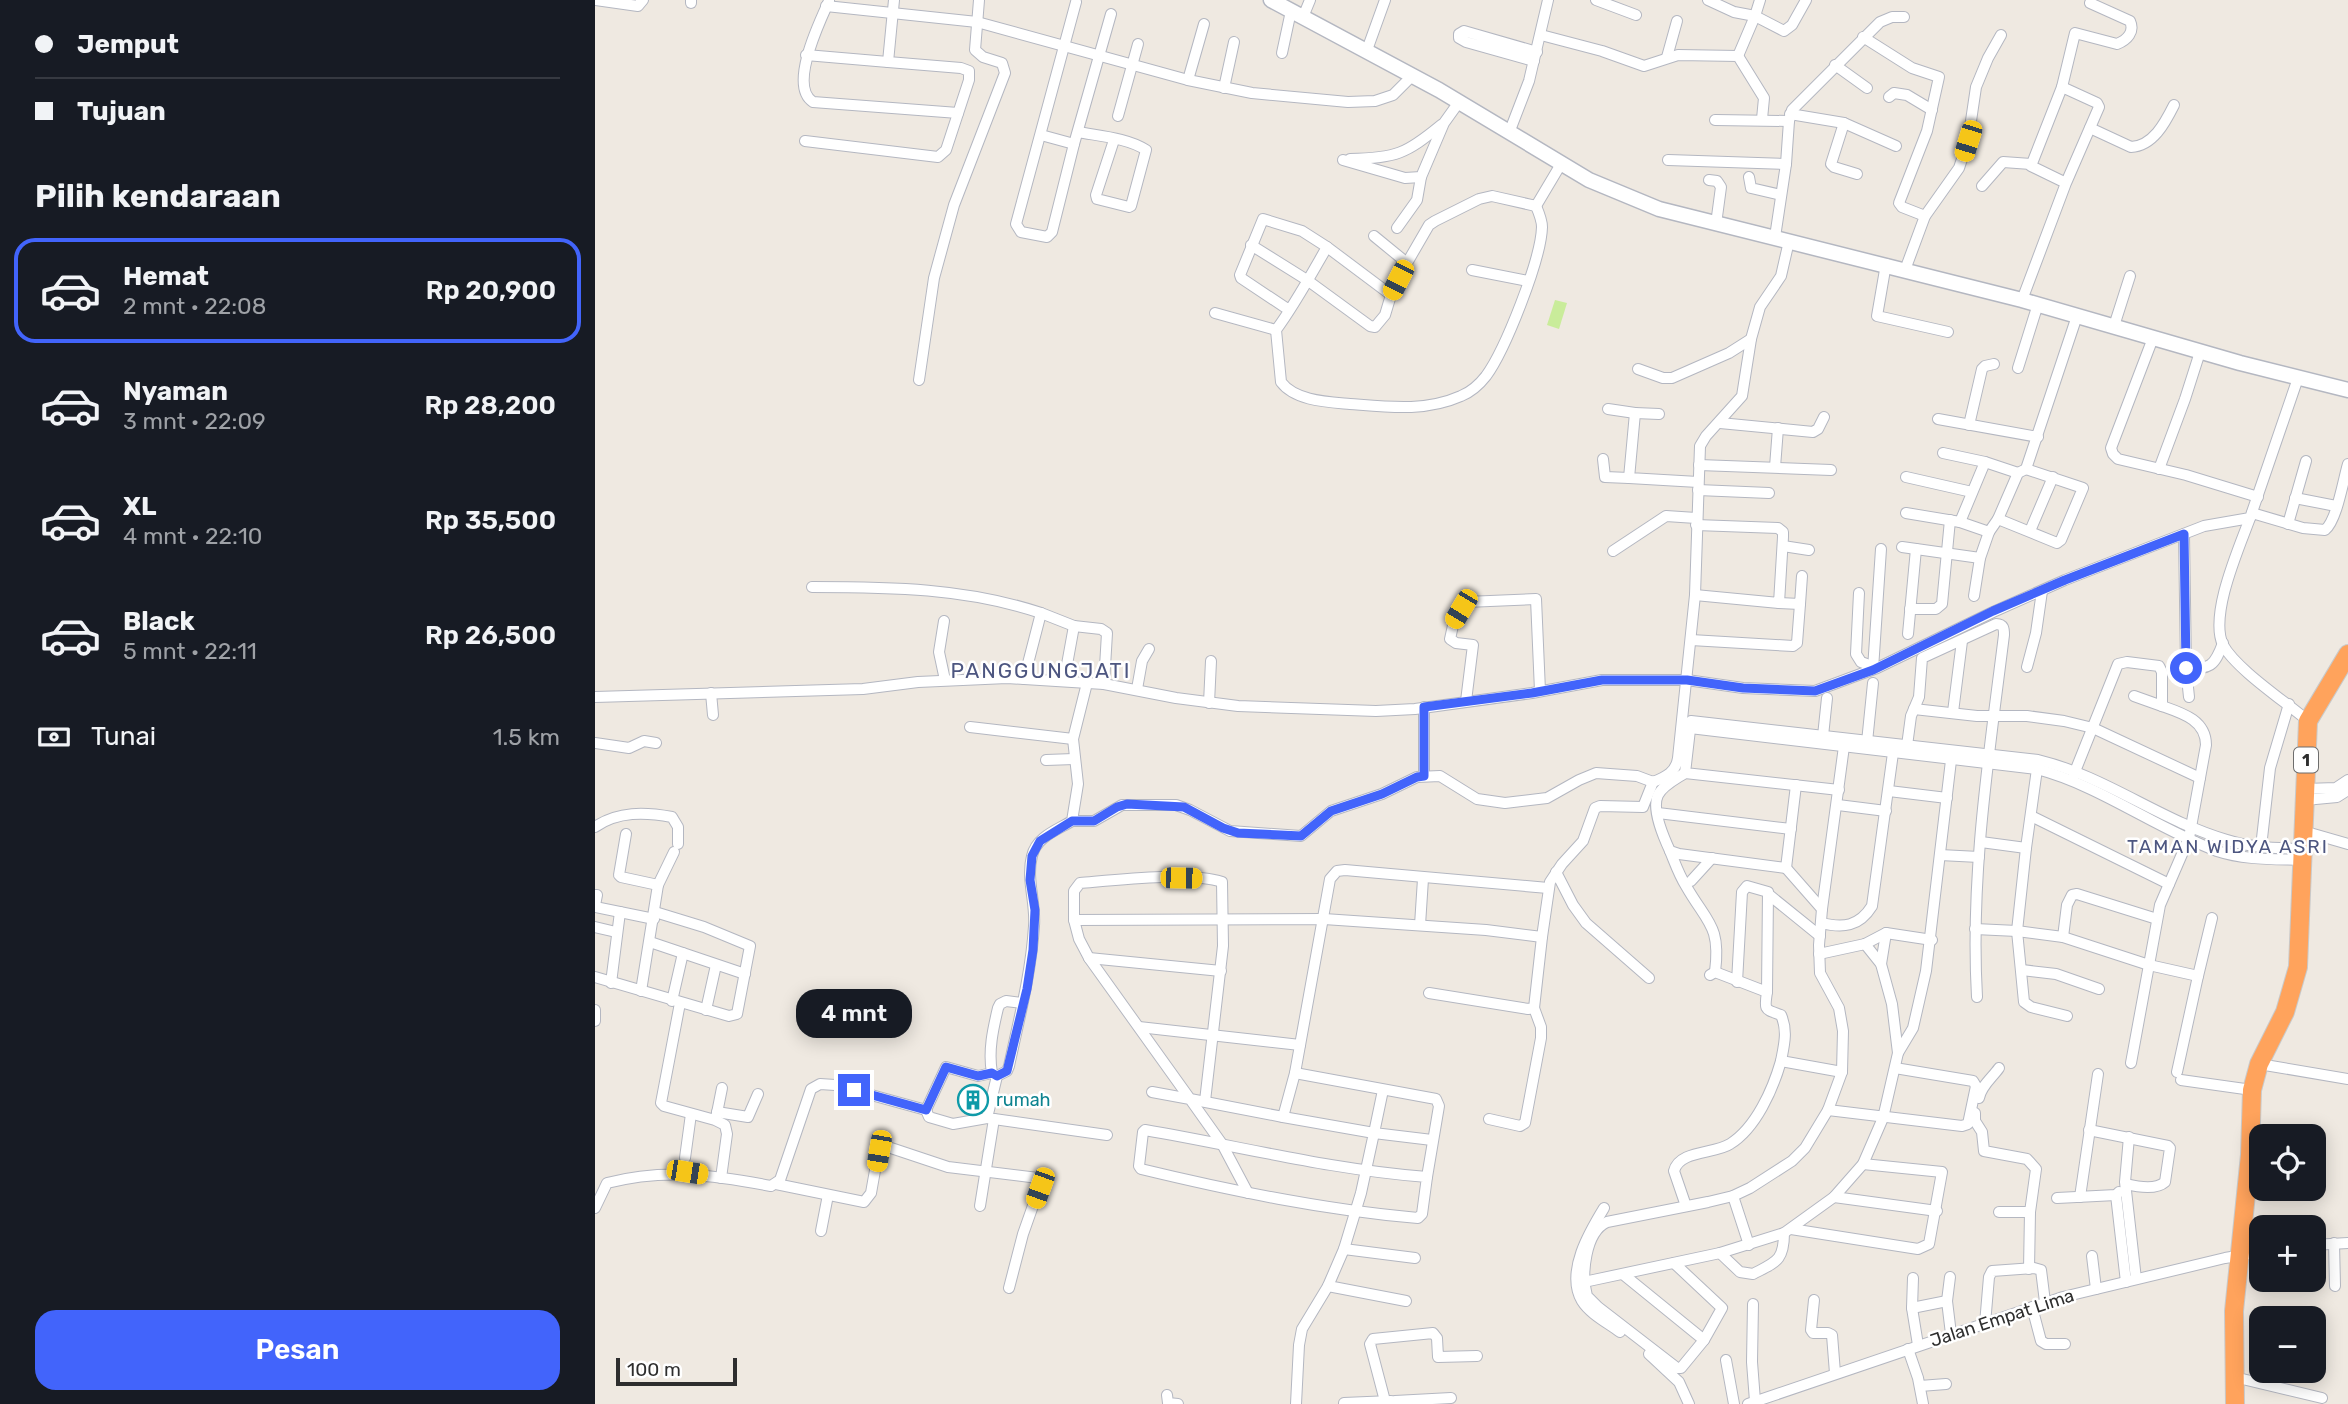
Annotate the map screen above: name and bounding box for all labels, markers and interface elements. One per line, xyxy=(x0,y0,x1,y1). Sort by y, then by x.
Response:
text: Jemput xyxy=(77,29,179,60)
text: Tujuan xyxy=(77,96,166,127)
car xyxy=(1952,118,1985,164)
text: Pilih kendaraan xyxy=(35,177,281,215)
car xyxy=(1380,257,1417,303)
icon: car xyxy=(39,259,102,322)
text: Hemat xyxy=(123,261,209,292)
text: Rp 20,900 xyxy=(426,275,556,306)
text: 2 mnt · 22:08 xyxy=(123,292,266,320)
icon: car xyxy=(39,374,102,437)
text: Nyaman xyxy=(123,376,228,407)
text: Rp 28,200 xyxy=(424,390,556,421)
text: 3 mnt · 22:09 xyxy=(123,407,266,435)
icon: car xyxy=(39,489,102,552)
text: XL xyxy=(123,491,156,522)
text: Rp 35,500 xyxy=(425,505,556,536)
text: 4 mnt · 22:10 xyxy=(123,522,262,550)
car xyxy=(1442,586,1481,632)
icon: car xyxy=(39,604,102,667)
text: Black xyxy=(123,606,195,637)
text: Rp 26,500 xyxy=(425,620,556,651)
text: 5 mnt · 22:11 xyxy=(123,637,257,665)
route start xyxy=(2170,652,2202,684)
district label: PANGGUNGJATI xyxy=(951,658,1131,683)
icon: cash xyxy=(35,718,73,756)
text: Tunai xyxy=(91,721,156,752)
text: 1.5 km xyxy=(493,723,560,751)
road number: 1 xyxy=(2294,748,2318,772)
district label: TAMAN WIDYA ASRI xyxy=(2127,835,2329,858)
car xyxy=(1160,867,1203,889)
callout: 4 mnt xyxy=(796,988,912,1038)
text: 4 mnt xyxy=(821,999,887,1027)
route end xyxy=(838,1074,870,1106)
building icon: rumah xyxy=(956,1083,990,1117)
place label: rumah xyxy=(996,1089,1051,1111)
map controls xyxy=(2249,1124,2326,1383)
button: locate xyxy=(2249,1124,2326,1201)
car xyxy=(866,1128,893,1174)
car xyxy=(665,1158,710,1186)
car xyxy=(1023,1165,1058,1211)
button: + xyxy=(2249,1215,2326,1292)
street label: Jalan Empat Lima xyxy=(1927,1284,2077,1352)
button: − xyxy=(2249,1306,2326,1383)
button: Pesan xyxy=(35,1310,560,1390)
scale bar xyxy=(616,1355,737,1387)
text: 100 m xyxy=(627,1358,681,1381)

